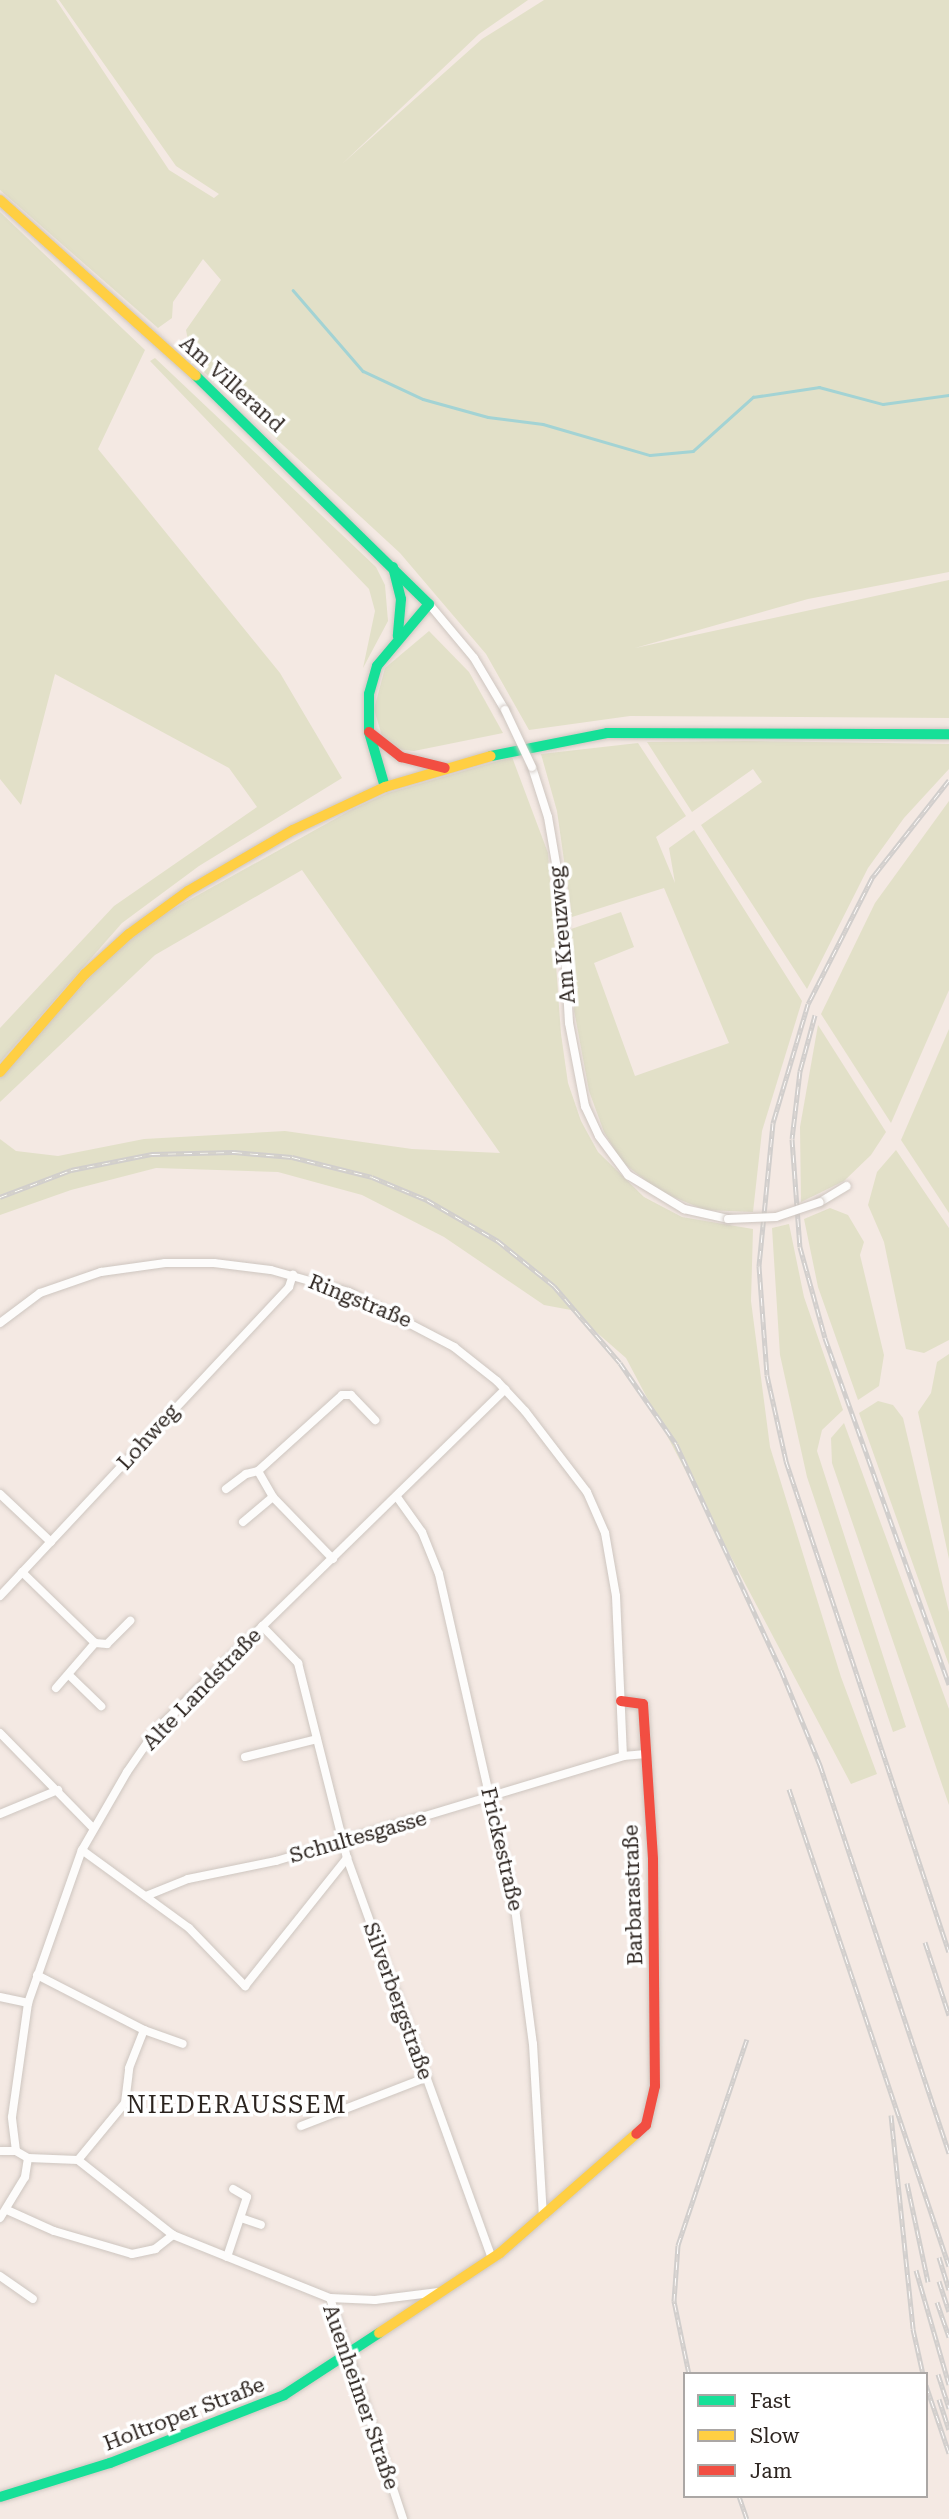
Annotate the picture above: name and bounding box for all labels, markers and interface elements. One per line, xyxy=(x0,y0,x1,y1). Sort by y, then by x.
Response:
street label: Am Villerand xyxy=(175,331,289,437)
street label: Am Kreuzweg xyxy=(543,865,581,1005)
street label: Ringstraße xyxy=(305,1269,415,1333)
street label: Lohweg xyxy=(112,1399,184,1475)
street label: Alte Landstraße xyxy=(137,1623,267,1755)
street label: Frickestraße xyxy=(476,1785,528,1913)
street label: Schultesgasse xyxy=(287,1805,429,1869)
street label: Barbarastraße xyxy=(618,1824,648,1966)
street label: Silverbergstraße xyxy=(358,1919,438,2083)
district label: NIEDERAUSSEM xyxy=(128,2092,346,2120)
street label: Auenheimer Straße xyxy=(318,2301,404,2493)
street label: Holtroper Straße xyxy=(100,2372,268,2456)
legend xyxy=(683,2372,928,2498)
text: Fast xyxy=(750,2389,791,2413)
text: Slow xyxy=(750,2424,799,2448)
text: Jam xyxy=(750,2459,792,2483)

